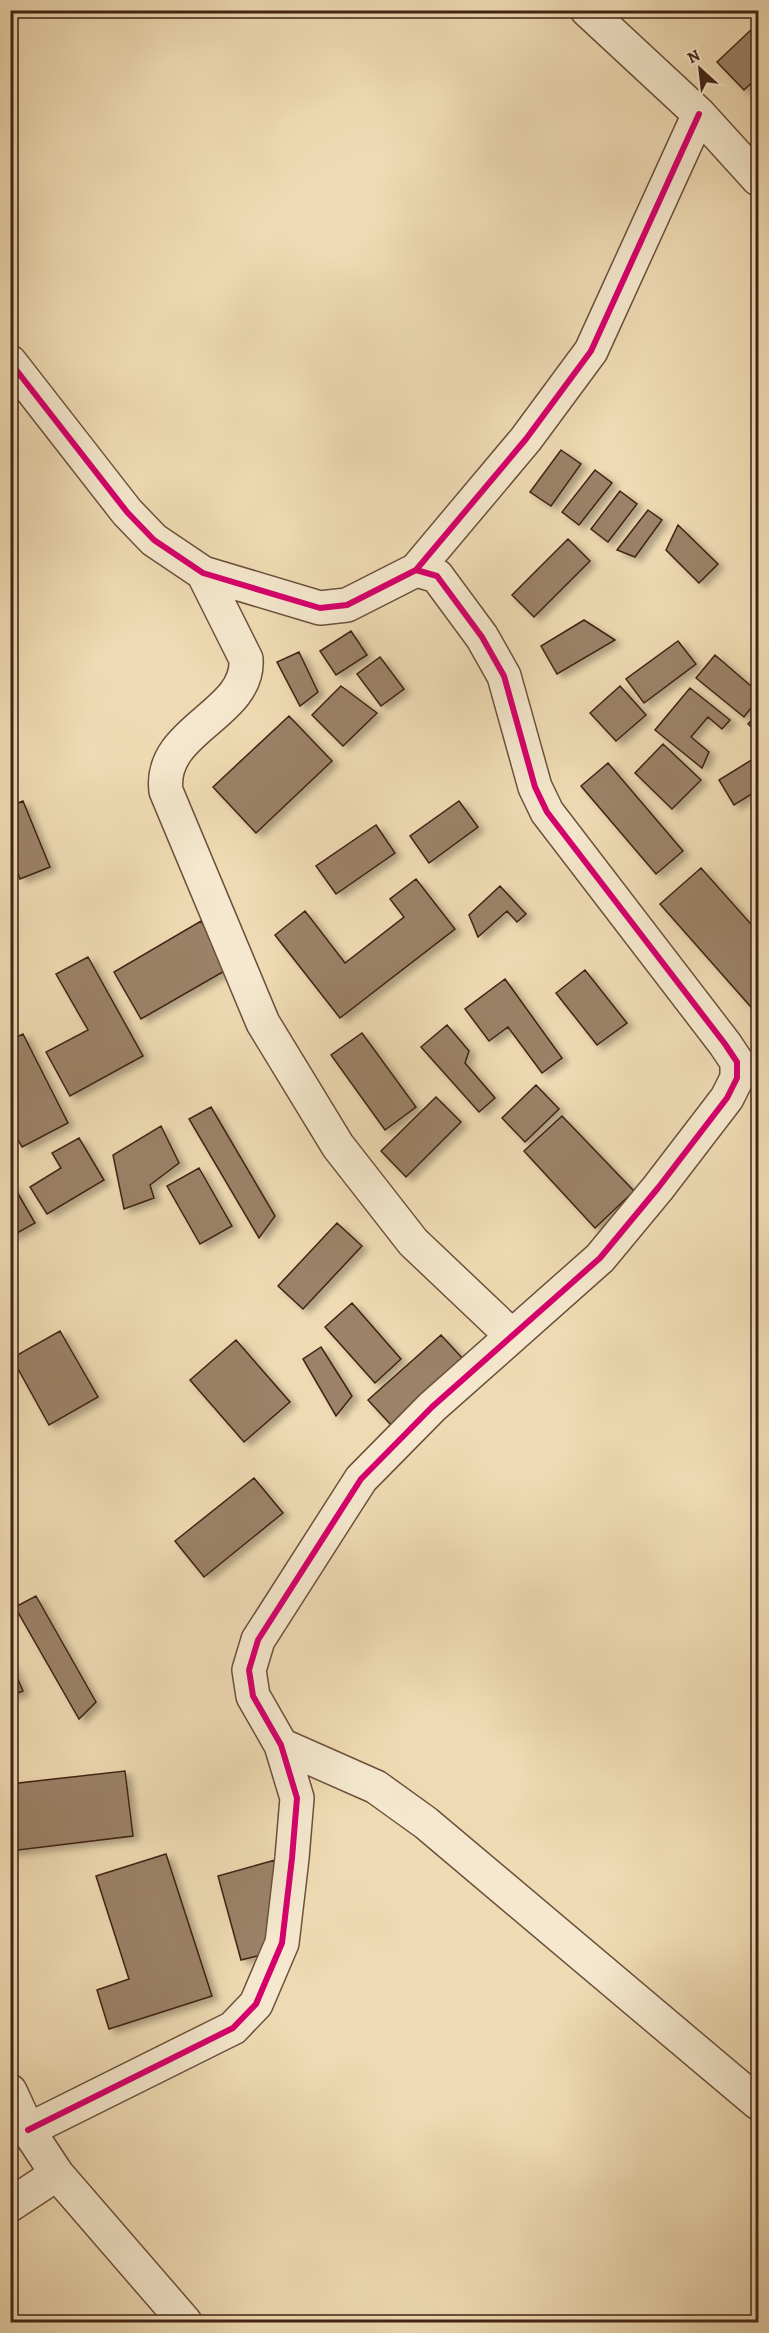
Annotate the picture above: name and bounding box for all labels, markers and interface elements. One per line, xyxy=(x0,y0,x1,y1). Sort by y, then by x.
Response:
north arrow xyxy=(670,39,730,99)
text: N xyxy=(683,44,704,69)

